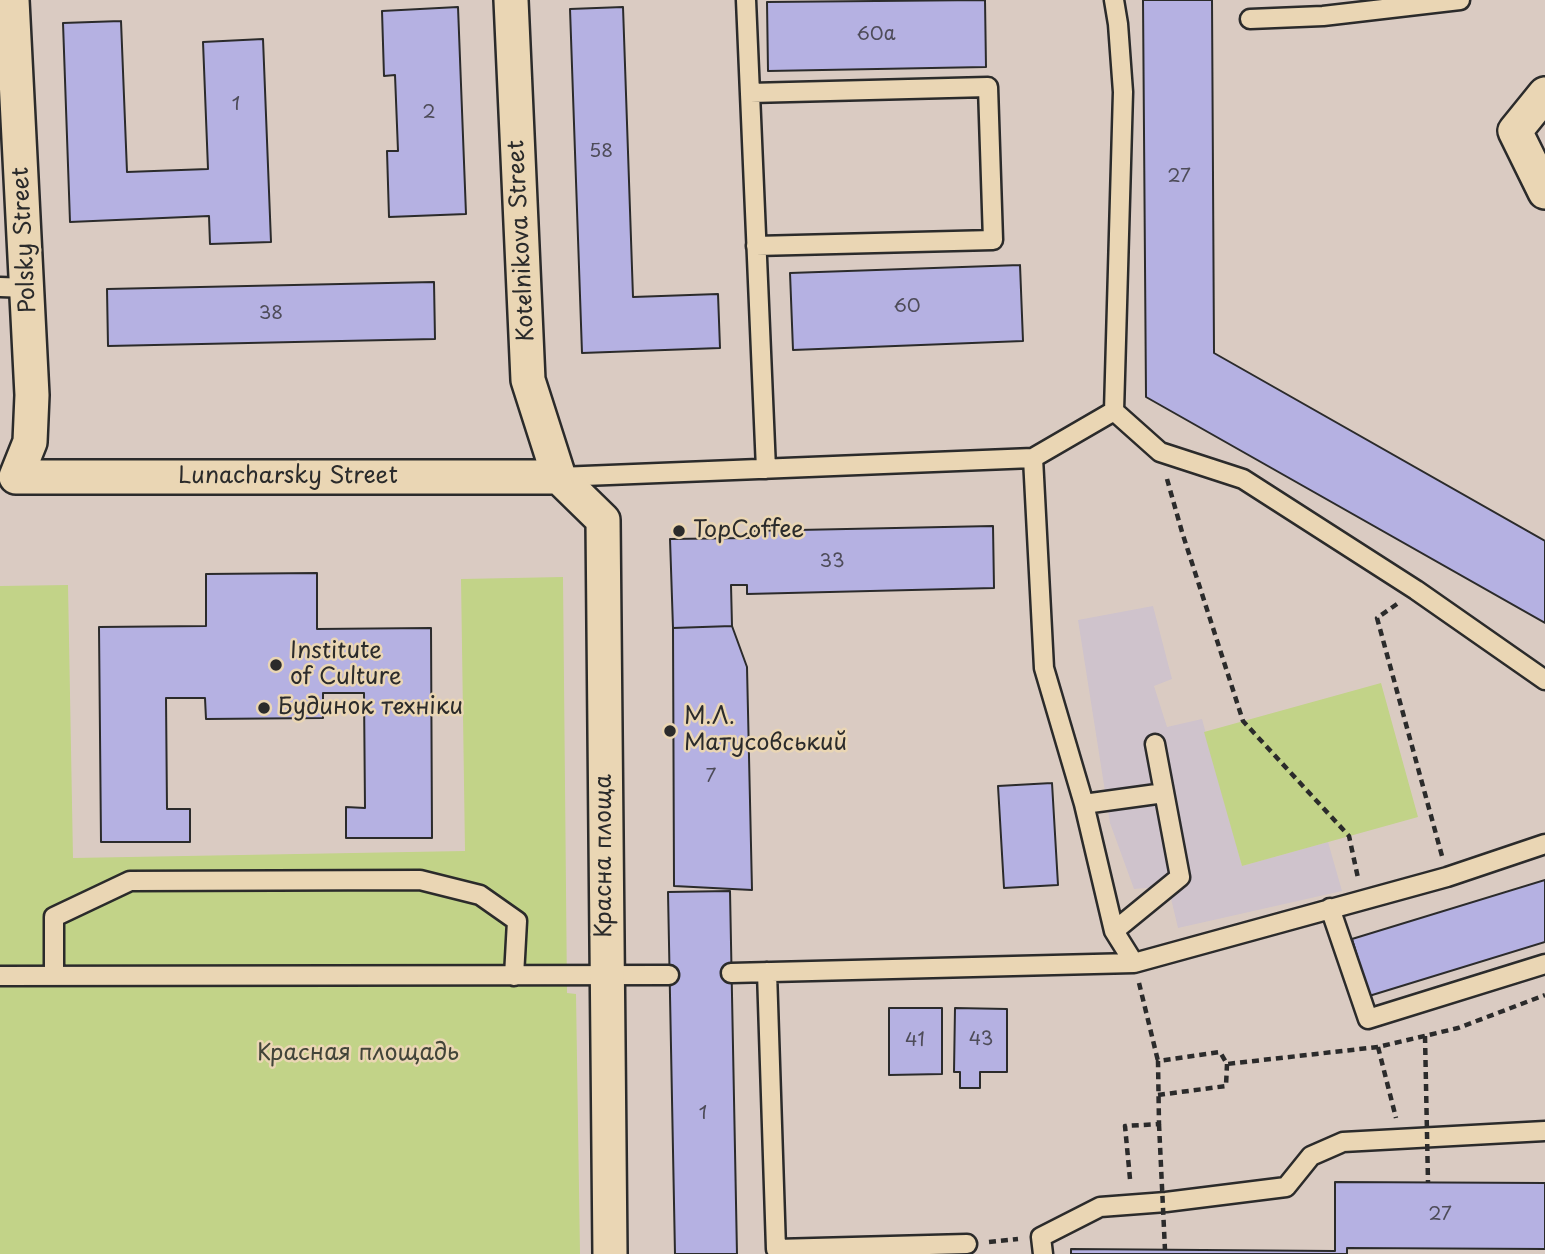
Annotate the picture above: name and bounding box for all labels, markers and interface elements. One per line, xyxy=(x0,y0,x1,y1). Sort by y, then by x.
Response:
house number: 60а xyxy=(856,24,896,46)
house number: 1 xyxy=(232,94,240,116)
house number: 2 xyxy=(422,102,436,124)
street label: Kotelnikova Street xyxy=(503,139,541,343)
house number: 58 xyxy=(589,141,613,163)
street label: Polsky Street xyxy=(7,166,43,314)
house number: 27 xyxy=(1167,166,1191,188)
house number: 60 xyxy=(893,296,921,318)
house number: 38 xyxy=(259,303,283,325)
street label: Lunacharsky Street xyxy=(178,463,398,491)
place label: TopCoffee xyxy=(693,517,804,545)
marker: TopCoffee xyxy=(671,523,687,539)
house number: 33 xyxy=(820,551,844,573)
place label: Institute of Culture xyxy=(290,638,401,692)
marker: Institute of Culture xyxy=(268,657,284,673)
place label: Будинок техніки xyxy=(278,694,463,722)
marker: Будинок техніки xyxy=(256,700,272,716)
place label: М.Л. Матусовський xyxy=(684,704,847,758)
marker: М.Л. Матусовський xyxy=(662,723,678,739)
house number: 7 xyxy=(706,766,716,788)
street label: Красна площа xyxy=(591,774,619,938)
house number: 43 xyxy=(969,1029,993,1051)
house number: 41 xyxy=(905,1030,925,1052)
park label: Красная площадь xyxy=(257,1040,459,1068)
house number: 1 xyxy=(699,1103,707,1125)
house number: 27 xyxy=(1428,1204,1452,1226)

